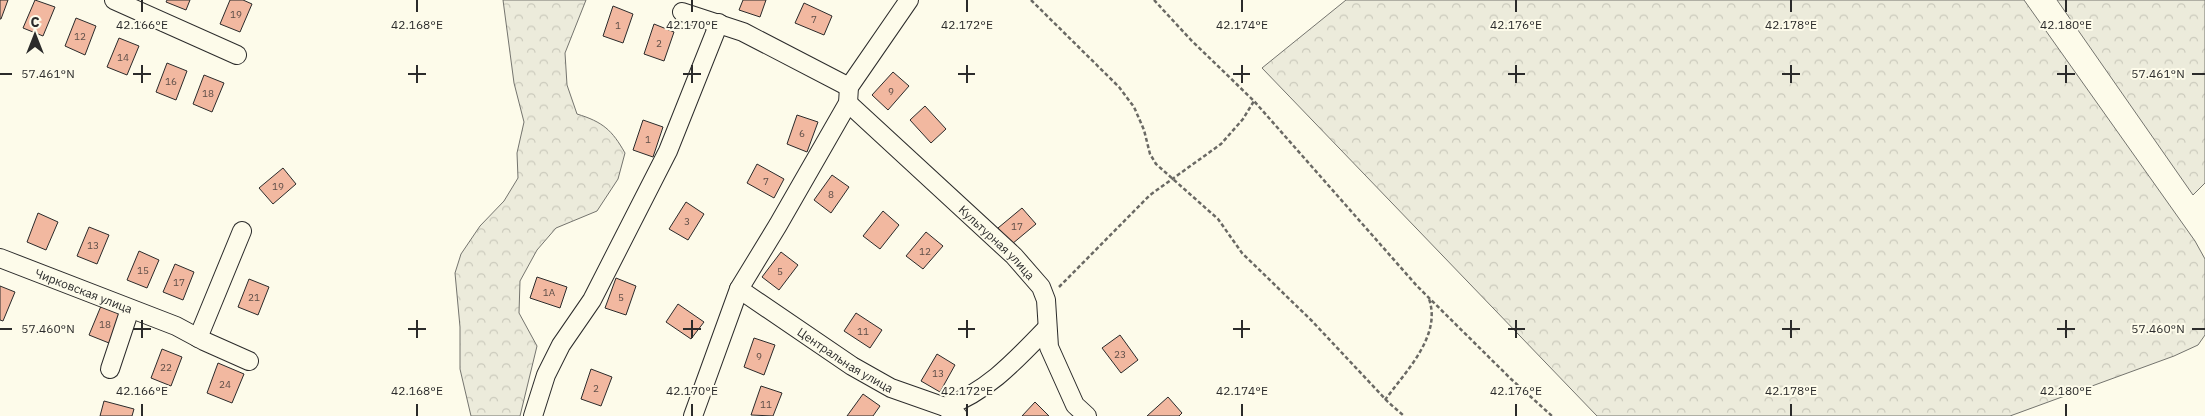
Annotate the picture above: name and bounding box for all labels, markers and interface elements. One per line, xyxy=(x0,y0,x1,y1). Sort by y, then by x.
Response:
house number: 19 xyxy=(230,8,242,21)
north arrow xyxy=(10,10,60,60)
text: С xyxy=(30,13,40,31)
house number: 7 xyxy=(811,13,817,26)
text: 42.166°E xyxy=(116,17,168,32)
text: 42.168°E xyxy=(391,17,443,32)
text: 42.170°E xyxy=(666,17,718,32)
text: 42.172°E xyxy=(941,17,993,32)
text: 42.174°E xyxy=(1216,17,1268,32)
text: 42.176°E xyxy=(1490,17,1542,32)
text: 42.178°E xyxy=(1765,17,1817,32)
text: 42.180°E xyxy=(2040,17,2092,32)
house number: 1 xyxy=(615,19,621,32)
house number: 12 xyxy=(74,30,86,43)
house number: 2 xyxy=(656,37,662,50)
house number: 14 xyxy=(117,51,129,64)
text: 57.461°N xyxy=(21,66,75,81)
text: 57.461°N xyxy=(2131,66,2185,81)
house number: 16 xyxy=(165,75,177,88)
house number: 9 xyxy=(888,85,894,98)
house number: 18 xyxy=(202,87,214,100)
house number: 6 xyxy=(799,127,805,140)
house number: 1 xyxy=(645,133,651,146)
house number: 7 xyxy=(763,175,769,188)
house number: 19 xyxy=(272,180,284,193)
house number: 8 xyxy=(828,188,834,201)
street label: Культурная улица xyxy=(956,202,1039,283)
house number: 3 xyxy=(684,215,690,228)
house number: 17 xyxy=(1011,220,1023,233)
house number: 13 xyxy=(87,239,99,252)
house number: 12 xyxy=(919,245,931,258)
house number: 15 xyxy=(137,264,149,277)
street label: Чирковская улица xyxy=(33,265,135,316)
house number: 5 xyxy=(777,265,783,278)
house number: 17 xyxy=(173,276,185,289)
house number: 1А xyxy=(543,286,556,299)
house number: 21 xyxy=(248,291,260,304)
house number: 5 xyxy=(618,291,624,304)
house number: 18 xyxy=(99,318,111,331)
text: 57.460°N xyxy=(21,321,75,336)
text: 57.460°N xyxy=(2131,321,2185,336)
street label: Центральная улица xyxy=(795,324,897,396)
house number: 11 xyxy=(857,325,869,338)
house number: 23 xyxy=(1114,348,1126,361)
house number: 9 xyxy=(756,350,762,363)
house number: 22 xyxy=(160,361,172,374)
house number: 13 xyxy=(932,367,944,380)
house number: 24 xyxy=(219,378,231,391)
house number: 2 xyxy=(593,382,599,395)
text: 42.166°E xyxy=(116,383,168,398)
text: 42.168°E xyxy=(391,383,443,398)
text: 42.170°E xyxy=(666,383,718,398)
text: 42.172°E xyxy=(941,383,993,398)
text: 42.174°E xyxy=(1216,383,1268,398)
text: 42.176°E xyxy=(1490,383,1542,398)
text: 42.178°E xyxy=(1765,383,1817,398)
text: 42.180°E xyxy=(2040,383,2092,398)
house number: 11 xyxy=(760,398,772,411)

